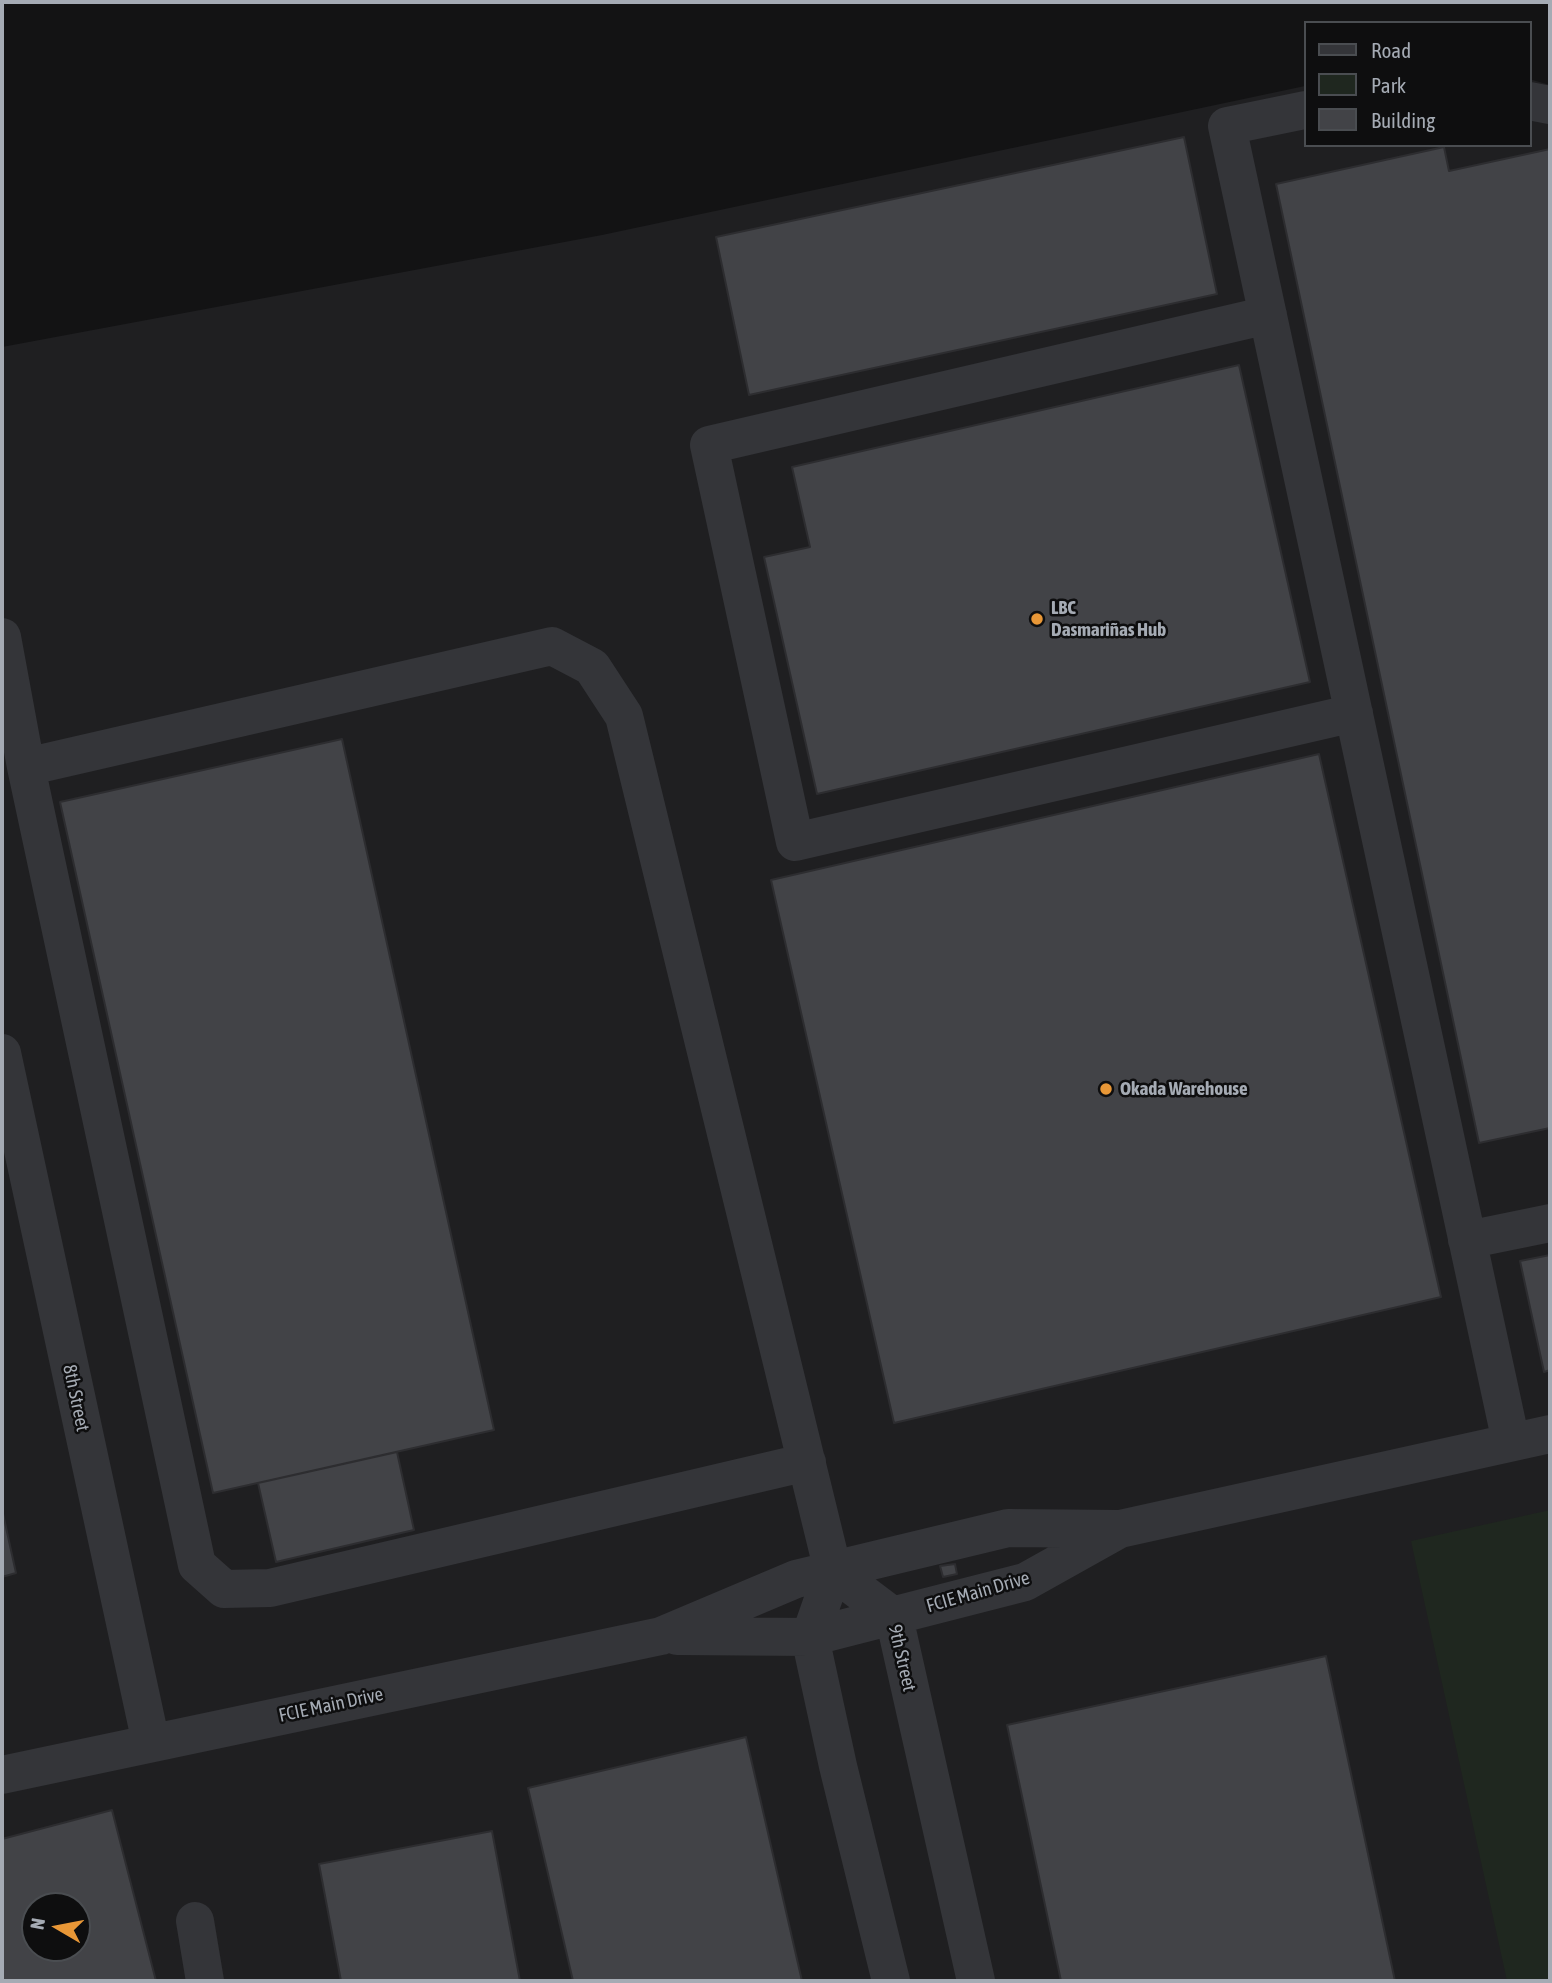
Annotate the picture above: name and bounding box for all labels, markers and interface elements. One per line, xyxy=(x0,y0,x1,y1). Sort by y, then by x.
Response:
legend xyxy=(1304,21,1531,147)
text: Road xyxy=(1371,38,1411,62)
text: Park xyxy=(1371,73,1406,97)
text: Building xyxy=(1371,108,1435,132)
place label: LBC Dasmariñas Hub xyxy=(1051,597,1166,641)
marker: LBC Dasmariñas Hub xyxy=(1029,611,1045,627)
place label: Okada Warehouse xyxy=(1120,1078,1248,1100)
marker: Okada Warehouse xyxy=(1098,1081,1114,1097)
street label: 8th Street xyxy=(58,1362,94,1434)
street label: FCIE Main Drive xyxy=(924,1566,1032,1618)
street label: 9th Street xyxy=(883,1622,921,1694)
street label: FCIE Main Drive xyxy=(277,1683,385,1727)
north arrow xyxy=(21,1892,91,1962)
text: N xyxy=(25,1916,49,1931)

